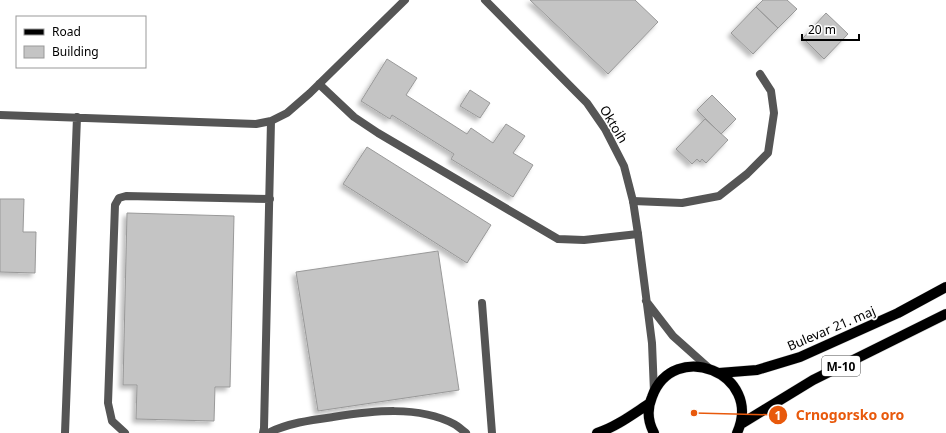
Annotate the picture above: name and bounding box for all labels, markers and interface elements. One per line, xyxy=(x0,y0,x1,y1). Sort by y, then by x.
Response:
legend xyxy=(16,16,146,68)
scale bar xyxy=(802,16,859,42)
text: 20 m xyxy=(808,21,836,38)
text: Road xyxy=(52,23,81,40)
text: Building xyxy=(52,43,99,60)
street label: Oktoih xyxy=(596,102,632,146)
street label: Bulevar 21. maj xyxy=(784,301,878,355)
road number: M-10 xyxy=(822,356,860,376)
callout: Crnogorsko oro xyxy=(768,402,912,428)
text: Crnogorsko oro xyxy=(796,405,905,424)
text: 1 xyxy=(775,407,781,424)

